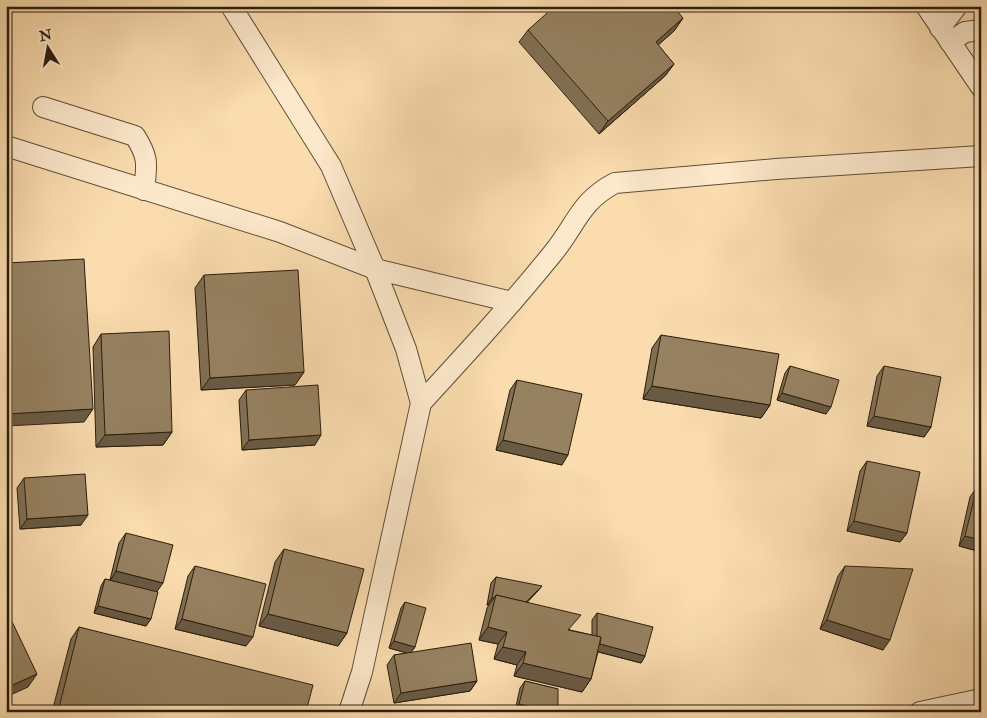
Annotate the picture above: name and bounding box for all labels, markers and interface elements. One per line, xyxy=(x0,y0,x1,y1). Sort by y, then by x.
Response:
north arrow xyxy=(22,22,72,72)
text: N xyxy=(37,26,54,45)

